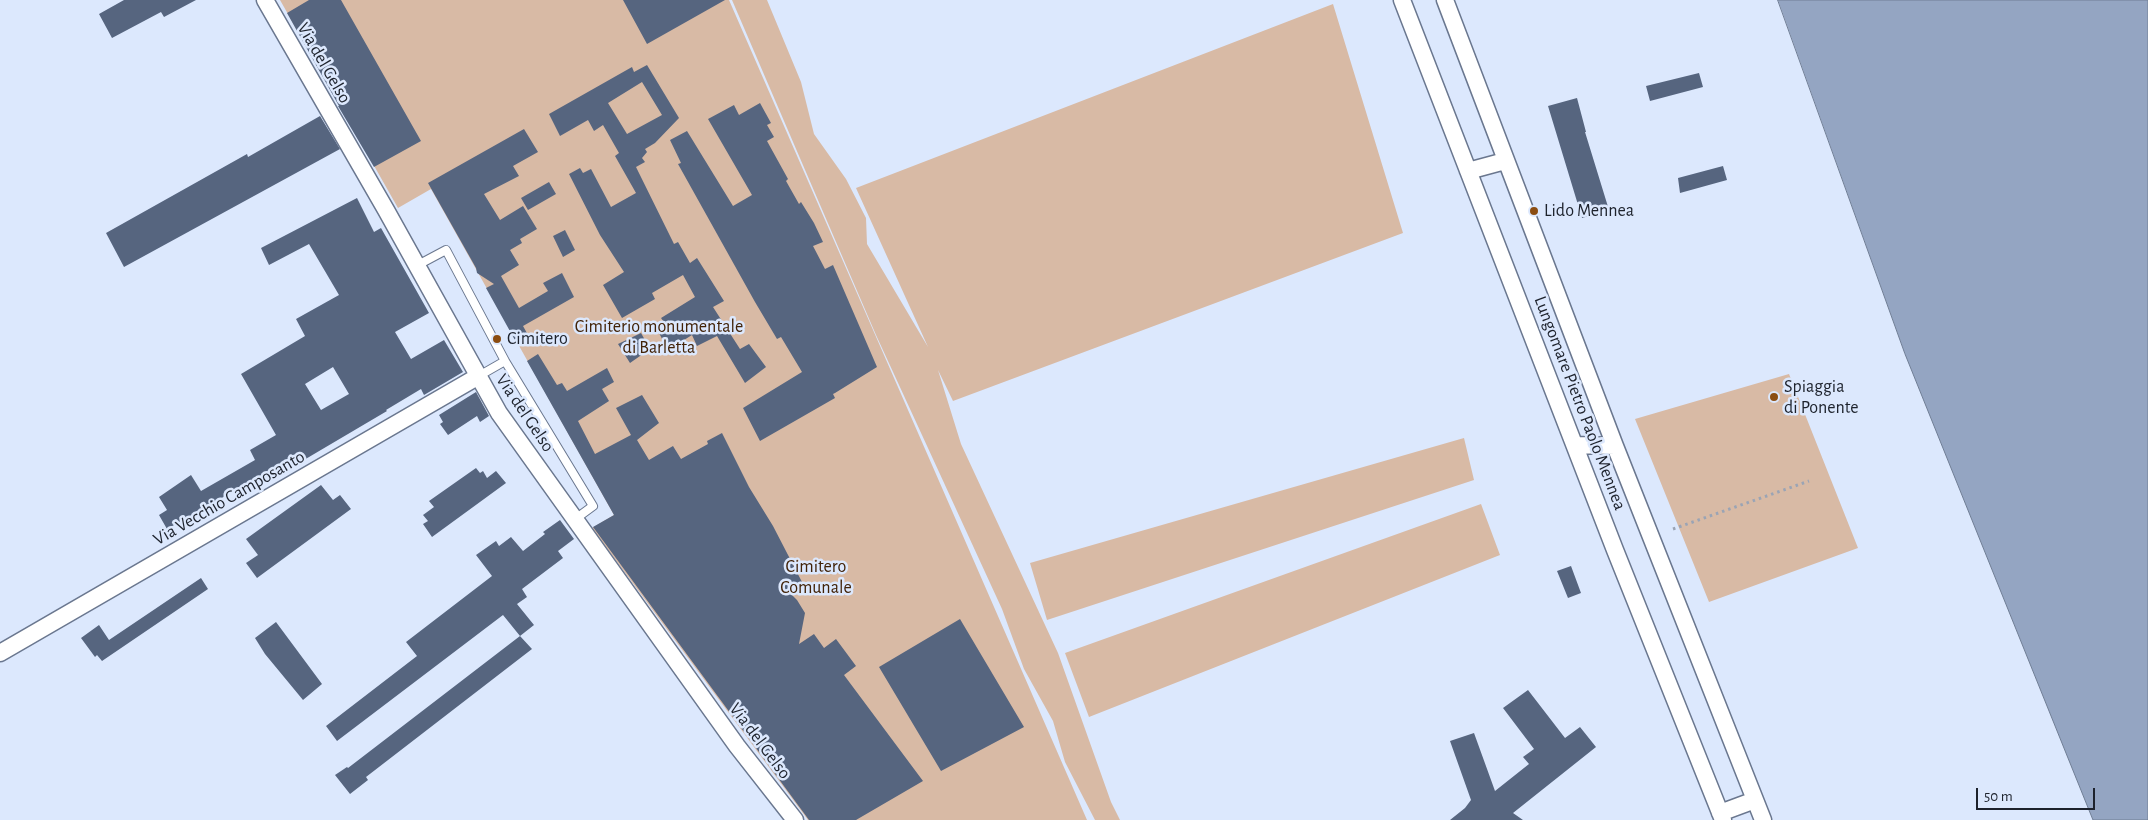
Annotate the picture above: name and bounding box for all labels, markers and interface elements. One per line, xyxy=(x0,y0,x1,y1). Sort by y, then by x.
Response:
street label: Via del Gelso xyxy=(292,19,356,107)
place label: Lido Mennea xyxy=(1544,200,1634,222)
marker: Lido Mennea xyxy=(1528,205,1540,217)
street label: Lungomare Pietro Paolo Mennea xyxy=(1529,293,1631,513)
park label: Cimiterio monumentale di Barletta xyxy=(575,316,743,358)
place label: Cimitero xyxy=(507,328,568,350)
marker: Cimitero xyxy=(491,333,503,345)
street label: Via del Gelso xyxy=(491,370,559,456)
place label: Spiaggia di Ponente xyxy=(1784,376,1859,418)
marker: Spiaggia di Ponente xyxy=(1768,391,1780,403)
street label: Via Vecchio Camposanto xyxy=(149,446,309,550)
park label: Cimitero Comunale xyxy=(780,556,852,598)
street label: Via del Gelso xyxy=(724,699,796,783)
scale bar xyxy=(1978,778,2097,810)
text: 50 m xyxy=(1984,789,2013,804)

